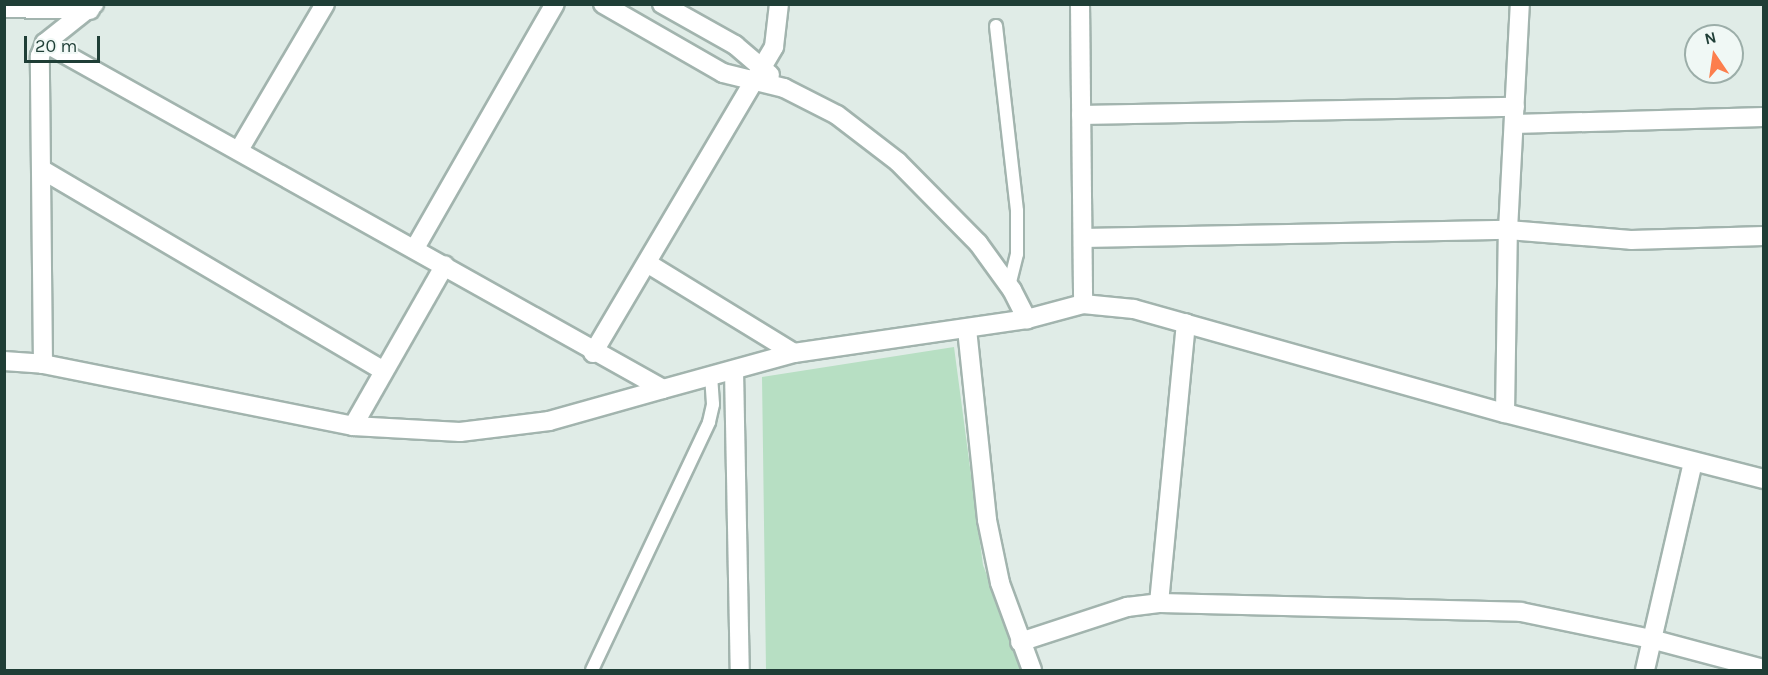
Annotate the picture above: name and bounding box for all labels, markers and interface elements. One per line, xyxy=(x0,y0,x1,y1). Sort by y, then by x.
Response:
scale bar xyxy=(27,24,104,62)
north arrow xyxy=(1684,24,1744,84)
text: N xyxy=(1703,27,1718,48)
text: 20 m xyxy=(35,35,77,57)

